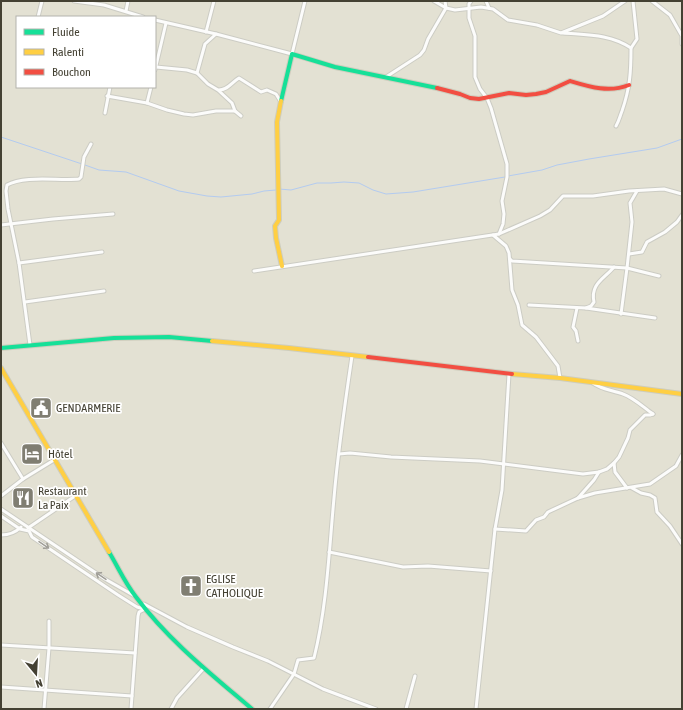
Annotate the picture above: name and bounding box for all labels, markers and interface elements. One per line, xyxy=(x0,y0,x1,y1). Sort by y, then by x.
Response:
legend xyxy=(16,16,156,88)
text: Fluide xyxy=(52,25,80,39)
text: Ralenti xyxy=(52,45,84,59)
text: Bouchon xyxy=(52,65,91,79)
public building icon: GENDARMERIE xyxy=(28,395,54,421)
place label: GENDARMERIE xyxy=(56,401,120,415)
hotel icon: Hôtel xyxy=(19,441,45,467)
place label: Hôtel xyxy=(48,447,73,461)
place label: Restaurant La Paix xyxy=(38,484,87,512)
restaurant icon: Restaurant La Paix xyxy=(10,485,36,511)
one-way arrow xyxy=(38,541,49,549)
one-way arrow xyxy=(96,572,107,580)
place label: EGLISE CATHOLIQUE xyxy=(206,572,263,600)
church icon: EGLISE CATHOLIQUE xyxy=(178,573,204,599)
north arrow xyxy=(16,654,56,694)
text: N xyxy=(34,677,44,690)

